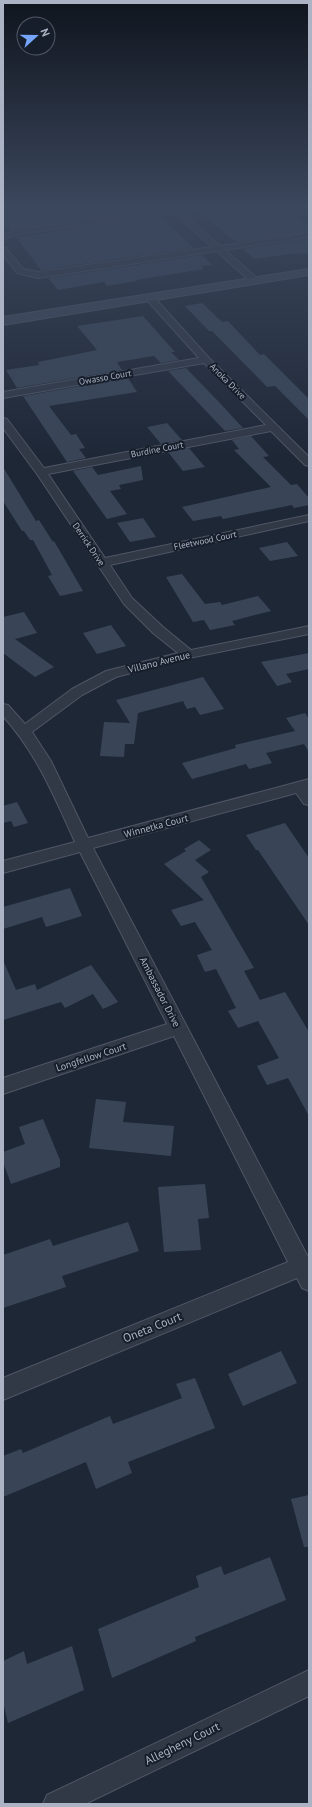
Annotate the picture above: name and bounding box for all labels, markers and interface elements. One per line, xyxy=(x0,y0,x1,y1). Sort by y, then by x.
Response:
north arrow xyxy=(16,16,56,56)
text: N xyxy=(38,27,53,38)
street label: Anoka Drive xyxy=(208,361,249,402)
street label: Owasso Court xyxy=(78,367,132,387)
street label: Burdine Court xyxy=(130,439,184,459)
street label: Derrick Drive xyxy=(71,520,108,568)
street label: Fleetwood Court xyxy=(173,528,237,552)
street label: Villano Avenue xyxy=(126,648,191,676)
street label: Winnetka Court xyxy=(122,811,190,841)
street label: Ambassador Drive xyxy=(137,955,183,1029)
street label: Longfellow Court xyxy=(54,1039,128,1074)
street label: Oneta Court xyxy=(120,1308,184,1346)
street label: Allegheny Court xyxy=(142,1718,222,1768)

